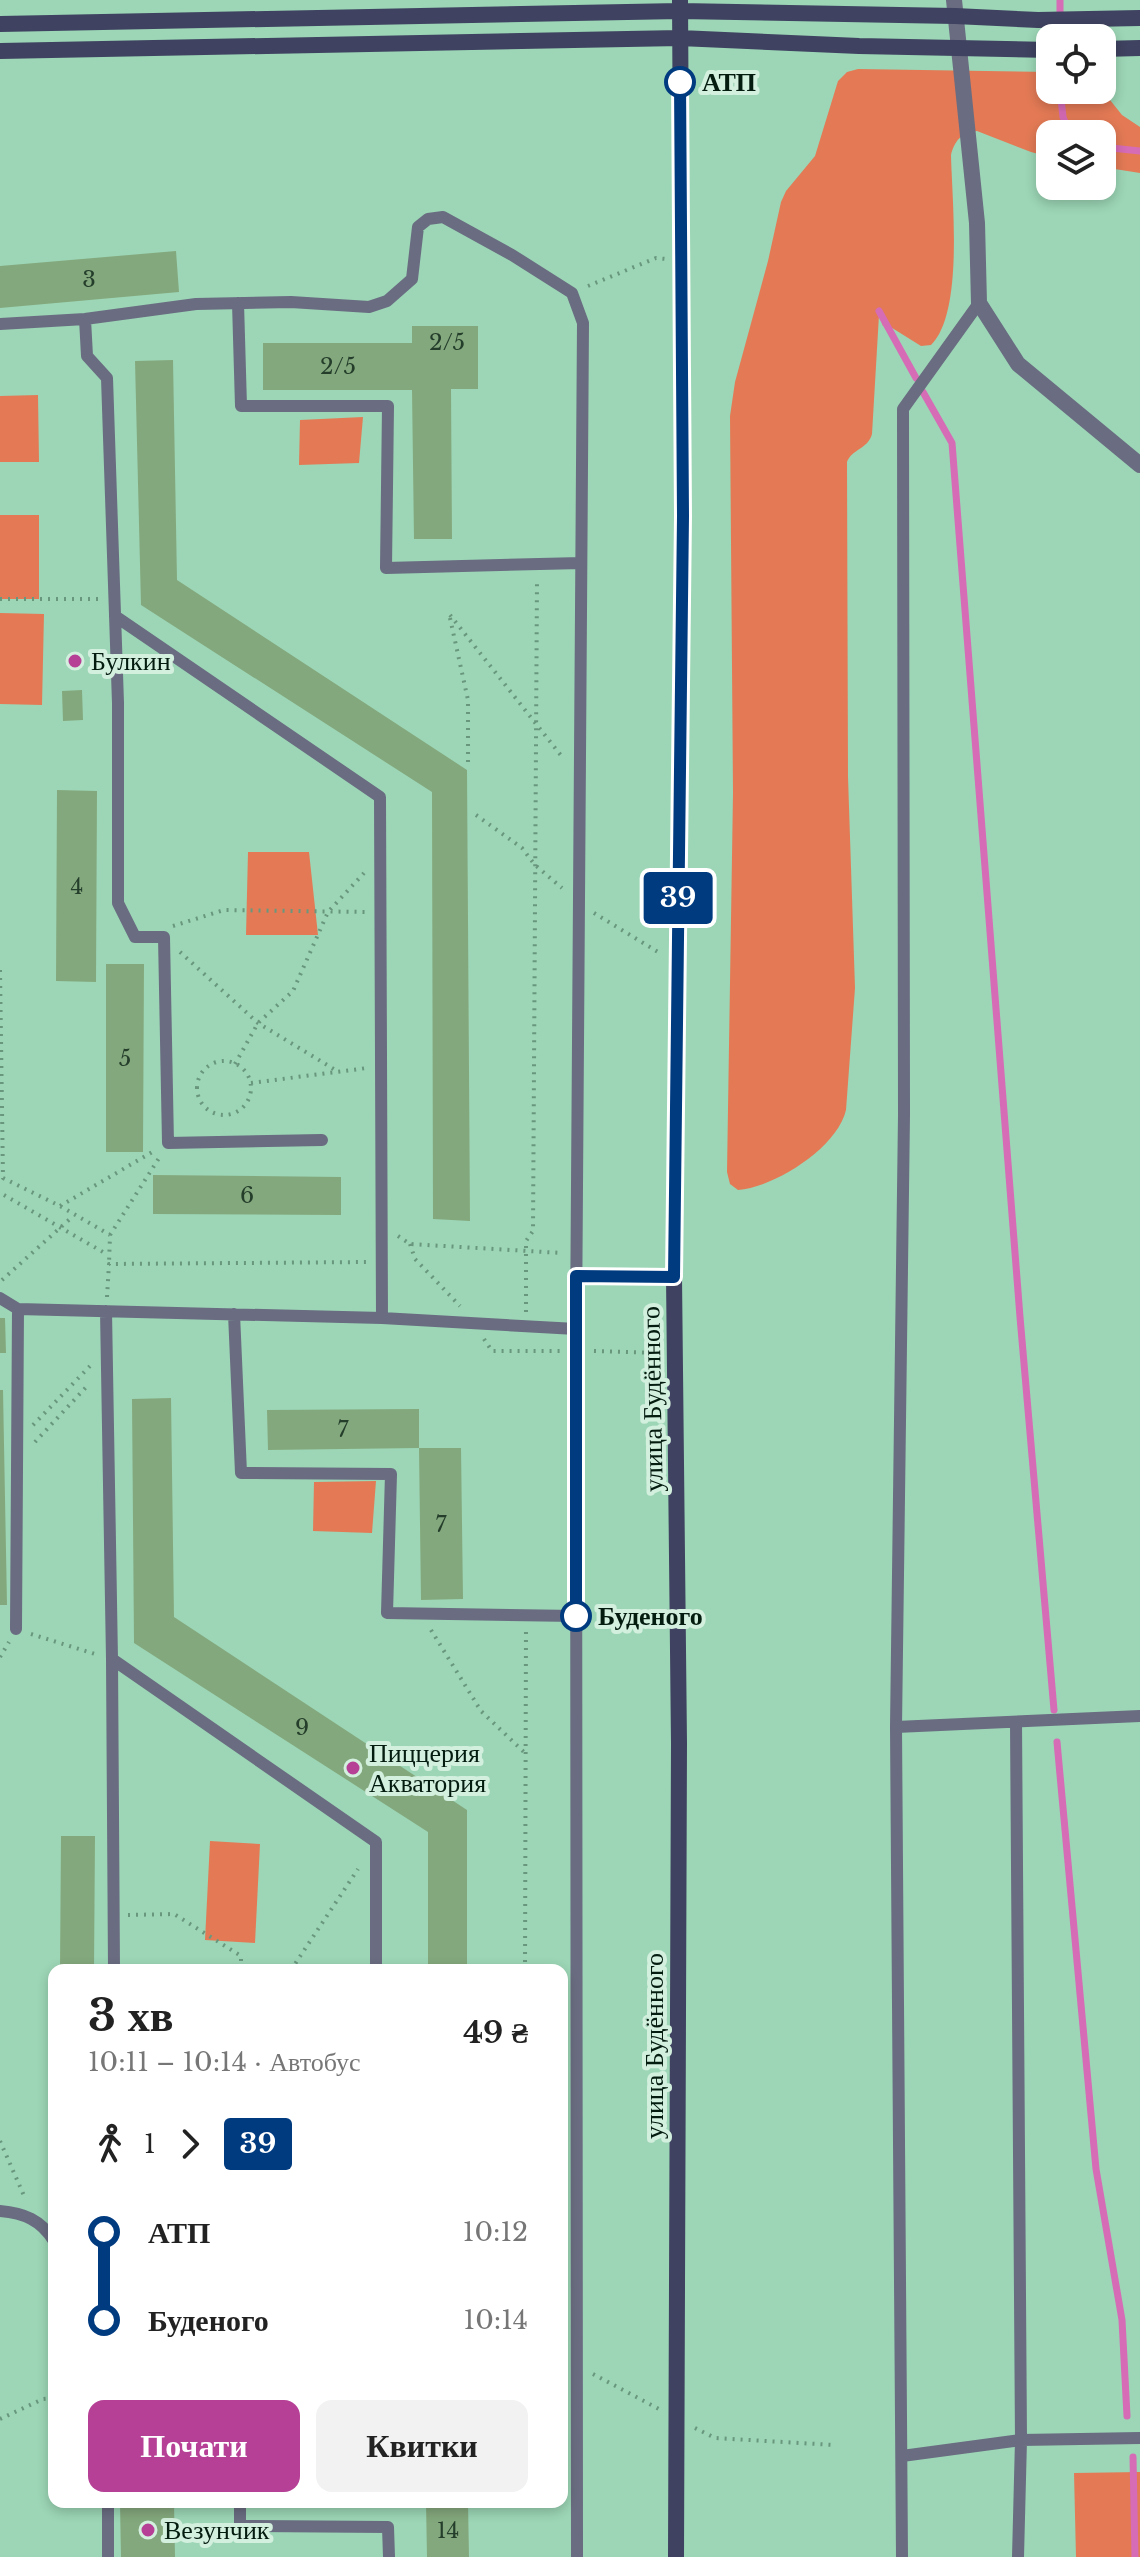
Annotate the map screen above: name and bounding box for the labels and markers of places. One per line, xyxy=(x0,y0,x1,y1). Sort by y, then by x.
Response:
place label: АТП xyxy=(702,66,756,98)
marker: АТП xyxy=(665,67,695,97)
place label: Булкин xyxy=(91,645,171,677)
marker: Булкин xyxy=(66,652,84,670)
place label: Буденого xyxy=(598,1600,703,1632)
marker: Буденого xyxy=(561,1601,591,1631)
place label: Пиццерия Акватория xyxy=(369,1737,486,1799)
marker: Пиццерия Акватория xyxy=(344,1759,362,1777)
place label: Везунчик xyxy=(164,2514,270,2546)
marker: Везунчик xyxy=(139,2521,157,2539)

